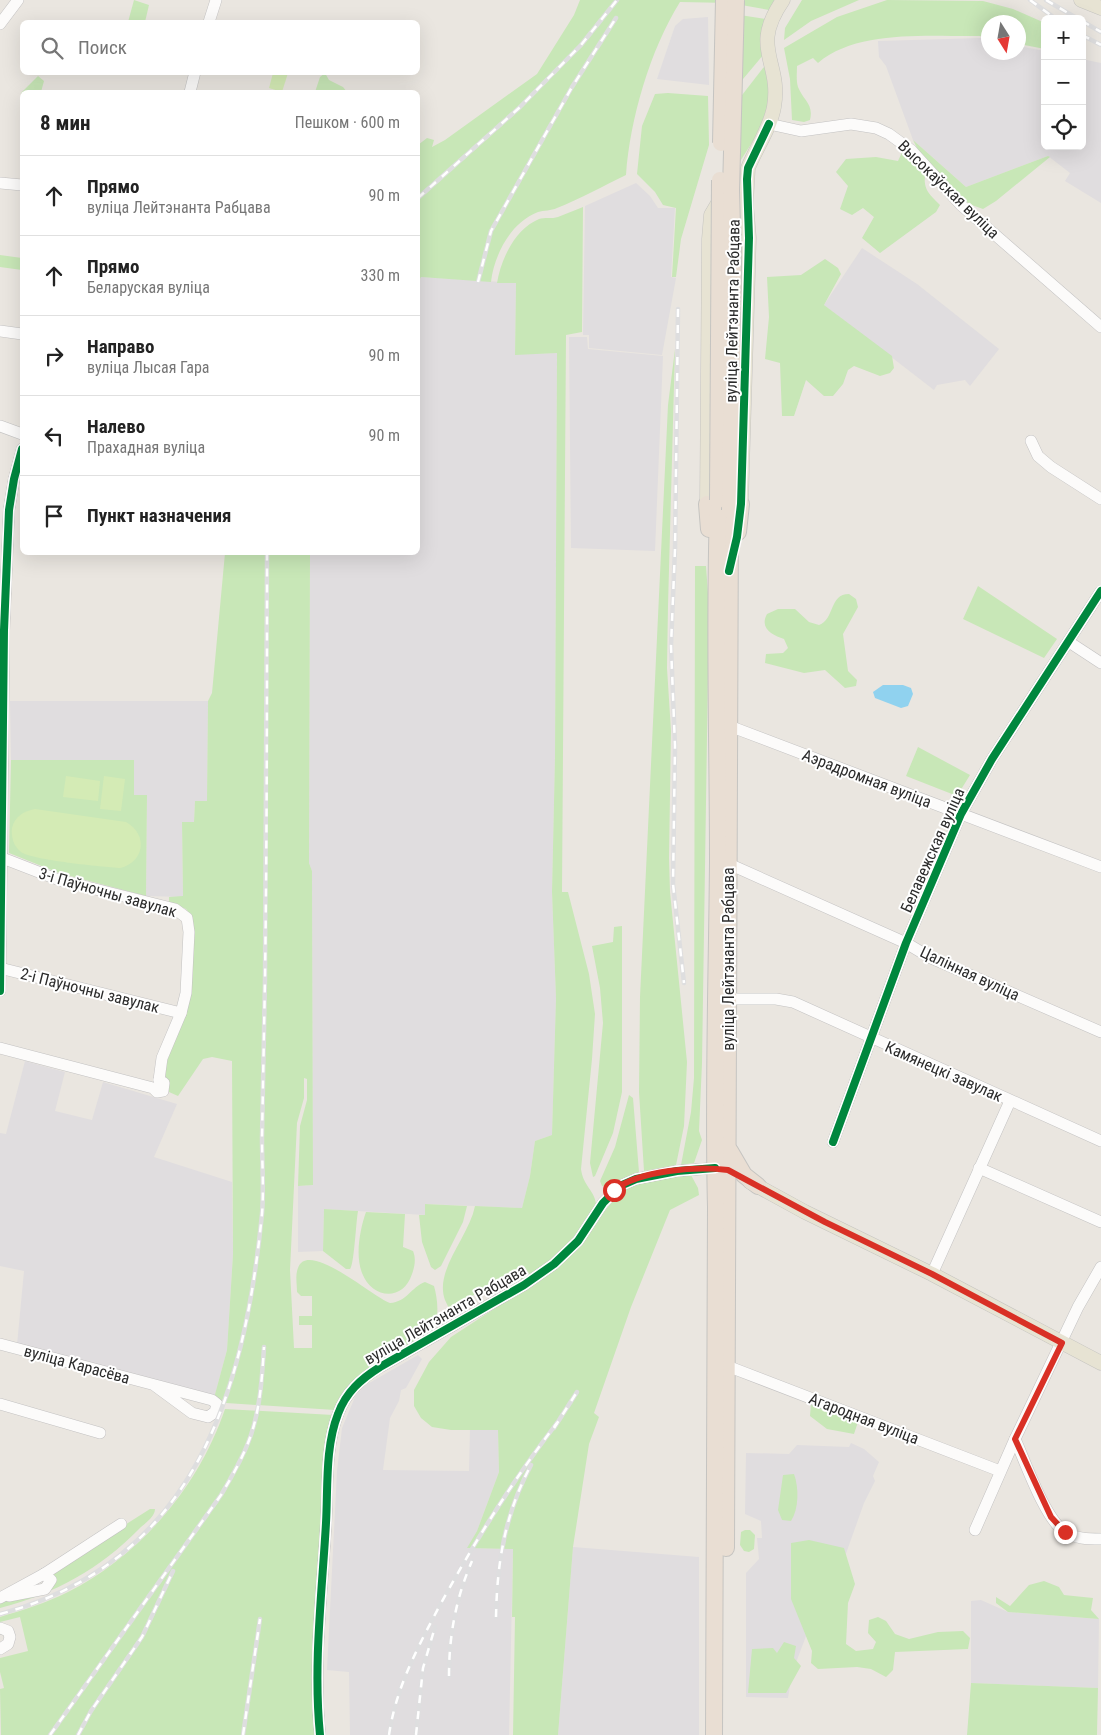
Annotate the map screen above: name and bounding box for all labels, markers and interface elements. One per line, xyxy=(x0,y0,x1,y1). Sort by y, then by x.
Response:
north arrow xyxy=(981,15,1026,60)
map controls xyxy=(1041,15,1086,150)
button: + xyxy=(1041,15,1086,60)
search box xyxy=(20,20,420,75)
icon: search xyxy=(38,34,66,62)
text: Поиск xyxy=(78,36,127,59)
button: − xyxy=(1041,60,1086,105)
button: locate xyxy=(1041,105,1086,150)
text: 8 мин xyxy=(40,111,90,135)
text: Пешком · 600 m xyxy=(295,113,400,132)
street label: Высокаўская вуліца xyxy=(894,136,1003,242)
text: Прямо xyxy=(87,175,140,198)
icon: ahead xyxy=(40,182,68,210)
text: 90 m xyxy=(368,186,400,205)
text: вуліца Лейтэнанта Рабцава xyxy=(87,198,271,217)
street label: вуліца Лейтэнанта Рабцава xyxy=(721,219,744,403)
text: Прямо xyxy=(87,255,140,278)
icon: ahead xyxy=(40,262,68,290)
text: 330 m xyxy=(361,266,400,285)
text: Беларуская вуліца xyxy=(87,278,210,297)
text: Направо xyxy=(87,335,154,358)
icon: right xyxy=(40,342,68,370)
text: 90 m xyxy=(368,346,400,365)
text: вуліца Лысая Гара xyxy=(87,358,209,377)
text: Налево xyxy=(87,415,145,438)
icon: left xyxy=(40,422,68,450)
text: 90 m xyxy=(368,426,400,445)
text: Прахадная вуліца xyxy=(87,438,205,457)
icon: arrive xyxy=(40,502,68,530)
text: Пункт назначения xyxy=(87,504,231,527)
street label: Аэрадромная вуліца xyxy=(800,745,934,812)
street label: Белавежская вуліца xyxy=(896,785,968,915)
street label: 3-і Паўночны завулак xyxy=(37,864,179,921)
street label: вуліца Лейтэнанта Рабцава xyxy=(719,867,738,1051)
street label: Цалінная вуліца xyxy=(917,942,1022,1005)
street label: 2-і Паўночны завулак xyxy=(18,964,162,1017)
street label: Камянецкі завулак xyxy=(882,1037,1006,1106)
route start xyxy=(603,1179,626,1202)
street label: вуліца Лейтэнанта Рабцава xyxy=(361,1260,529,1369)
street label: вуліца Карасёва xyxy=(22,1341,132,1388)
street label: Агародная вуліца xyxy=(806,1389,921,1448)
route end xyxy=(1054,1521,1077,1544)

